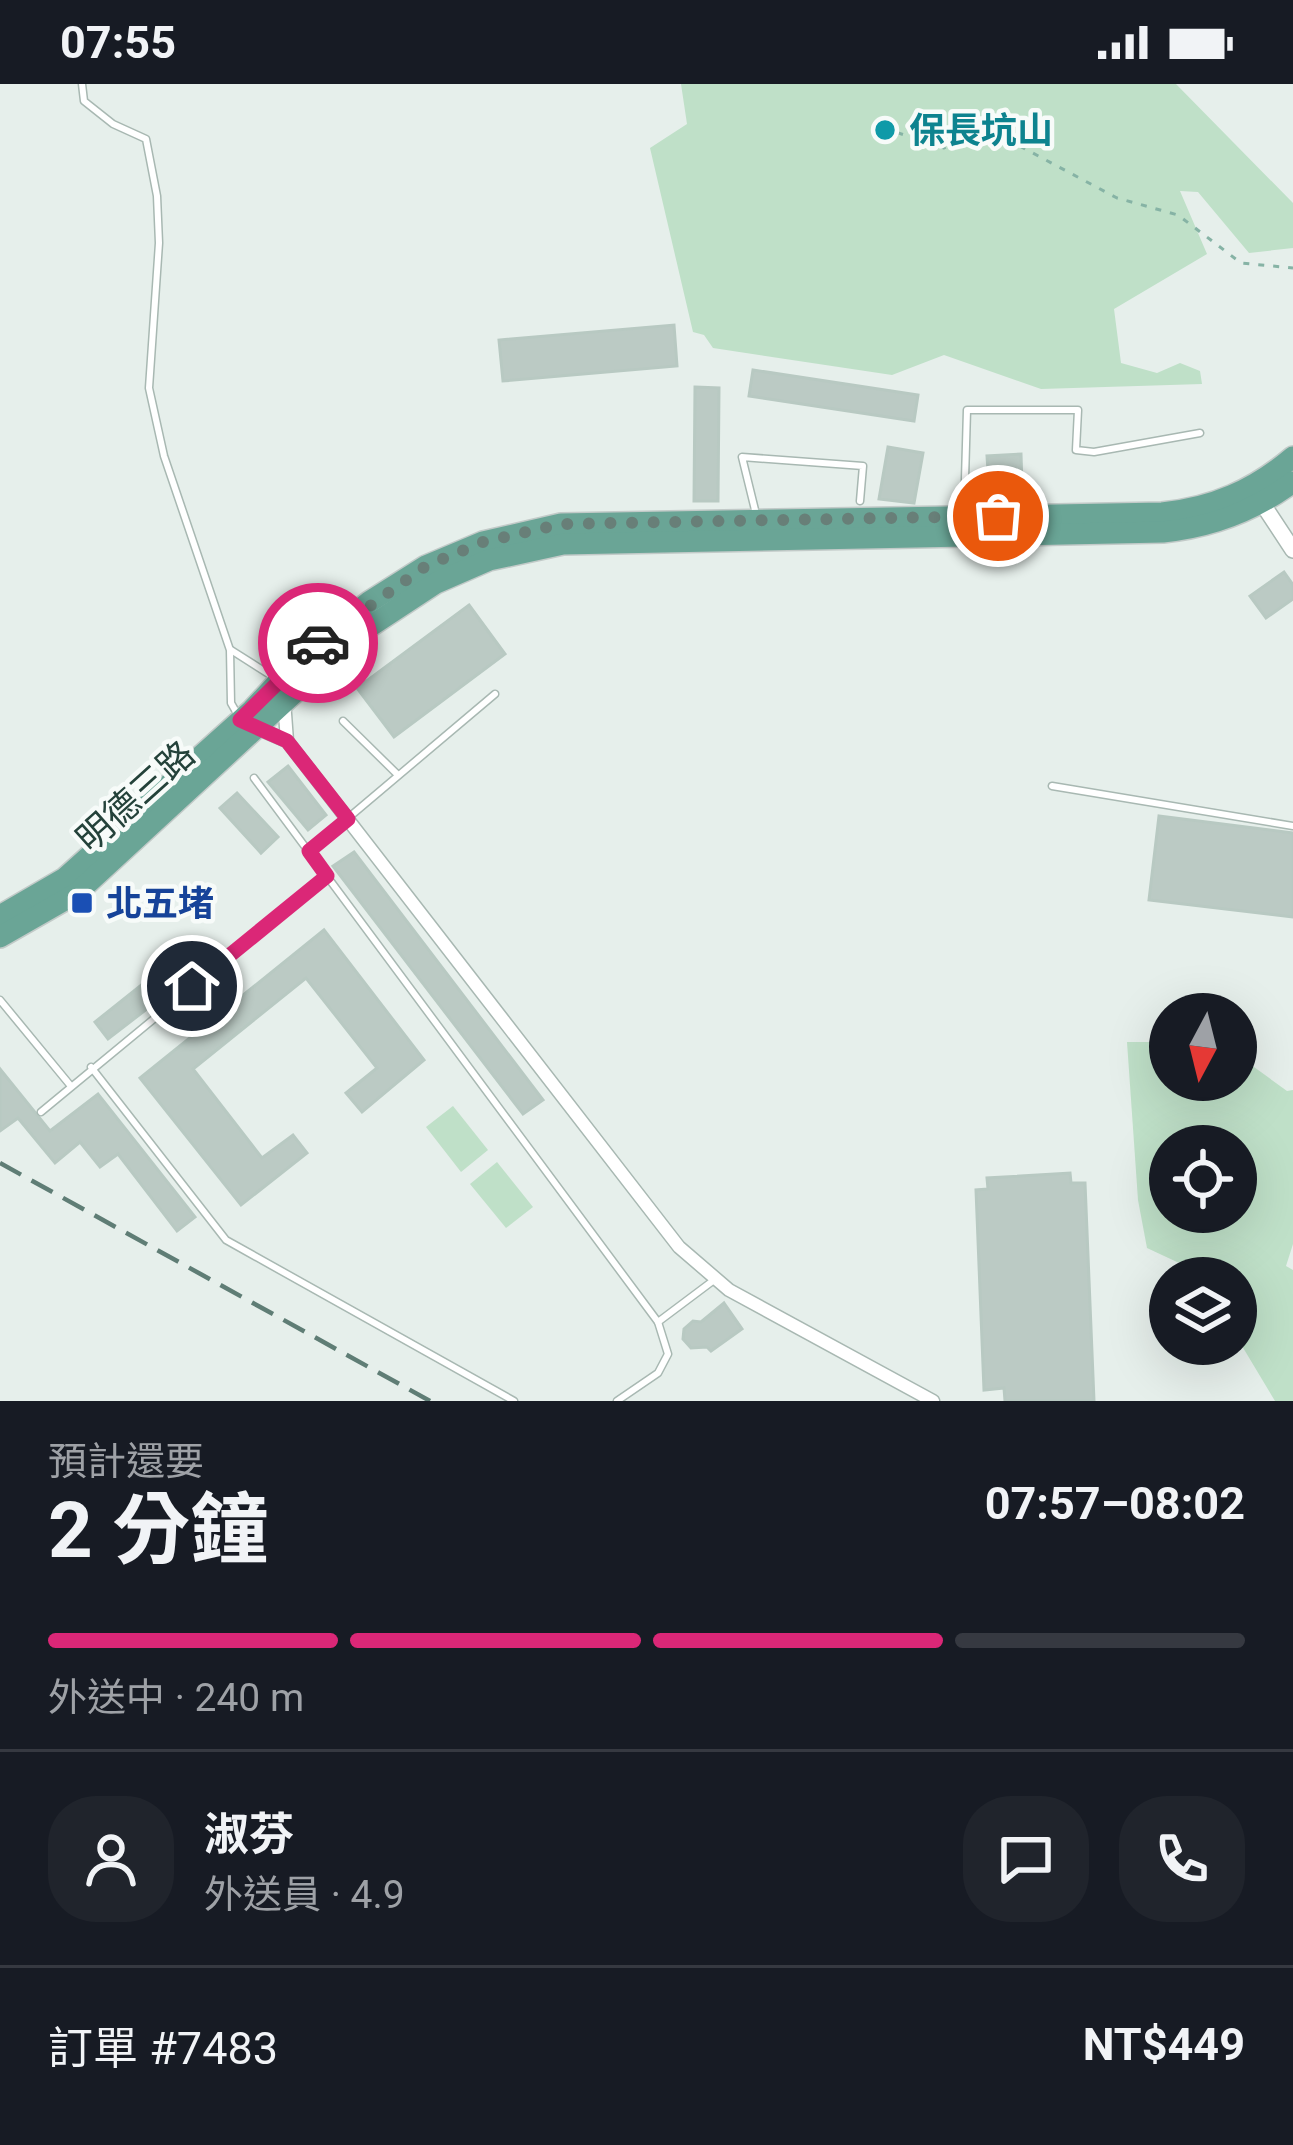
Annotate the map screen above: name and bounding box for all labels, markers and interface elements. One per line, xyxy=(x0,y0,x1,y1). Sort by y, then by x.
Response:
text: 07:55 xyxy=(60,16,176,69)
place label: 保長坑山 xyxy=(909,110,1053,152)
marker: 保長坑山 xyxy=(872,117,898,143)
pin xyxy=(947,465,1049,567)
icon: bag xyxy=(965,483,1031,549)
courier xyxy=(258,583,378,703)
icon: car xyxy=(285,610,351,676)
street label: 明德三路 xyxy=(68,733,203,861)
place label: 北五堵 xyxy=(106,883,214,925)
marker: 北五堵 xyxy=(69,890,95,916)
pin xyxy=(141,935,243,1037)
icon: home xyxy=(159,953,225,1019)
north arrow xyxy=(1149,993,1257,1101)
map controls xyxy=(1149,993,1257,1365)
button: locate xyxy=(1149,1125,1257,1233)
button: layers xyxy=(1149,1257,1257,1365)
text: 預計還要 xyxy=(48,1439,204,1485)
text: 07:57–08:02 xyxy=(985,1477,1245,1530)
text: 2 分鐘 xyxy=(48,1485,268,1576)
text: 外送中 · 240 m xyxy=(48,1675,304,1721)
button: person xyxy=(48,1796,174,1922)
button: chat xyxy=(963,1796,1089,1922)
button: phone xyxy=(1119,1796,1245,1922)
text: 淑芬 xyxy=(204,1808,294,1861)
text: 外送員 · 4.9 xyxy=(204,1872,405,1918)
text: NT$449 xyxy=(1083,2018,1245,2071)
text: 訂單 #7483 xyxy=(48,2022,278,2075)

